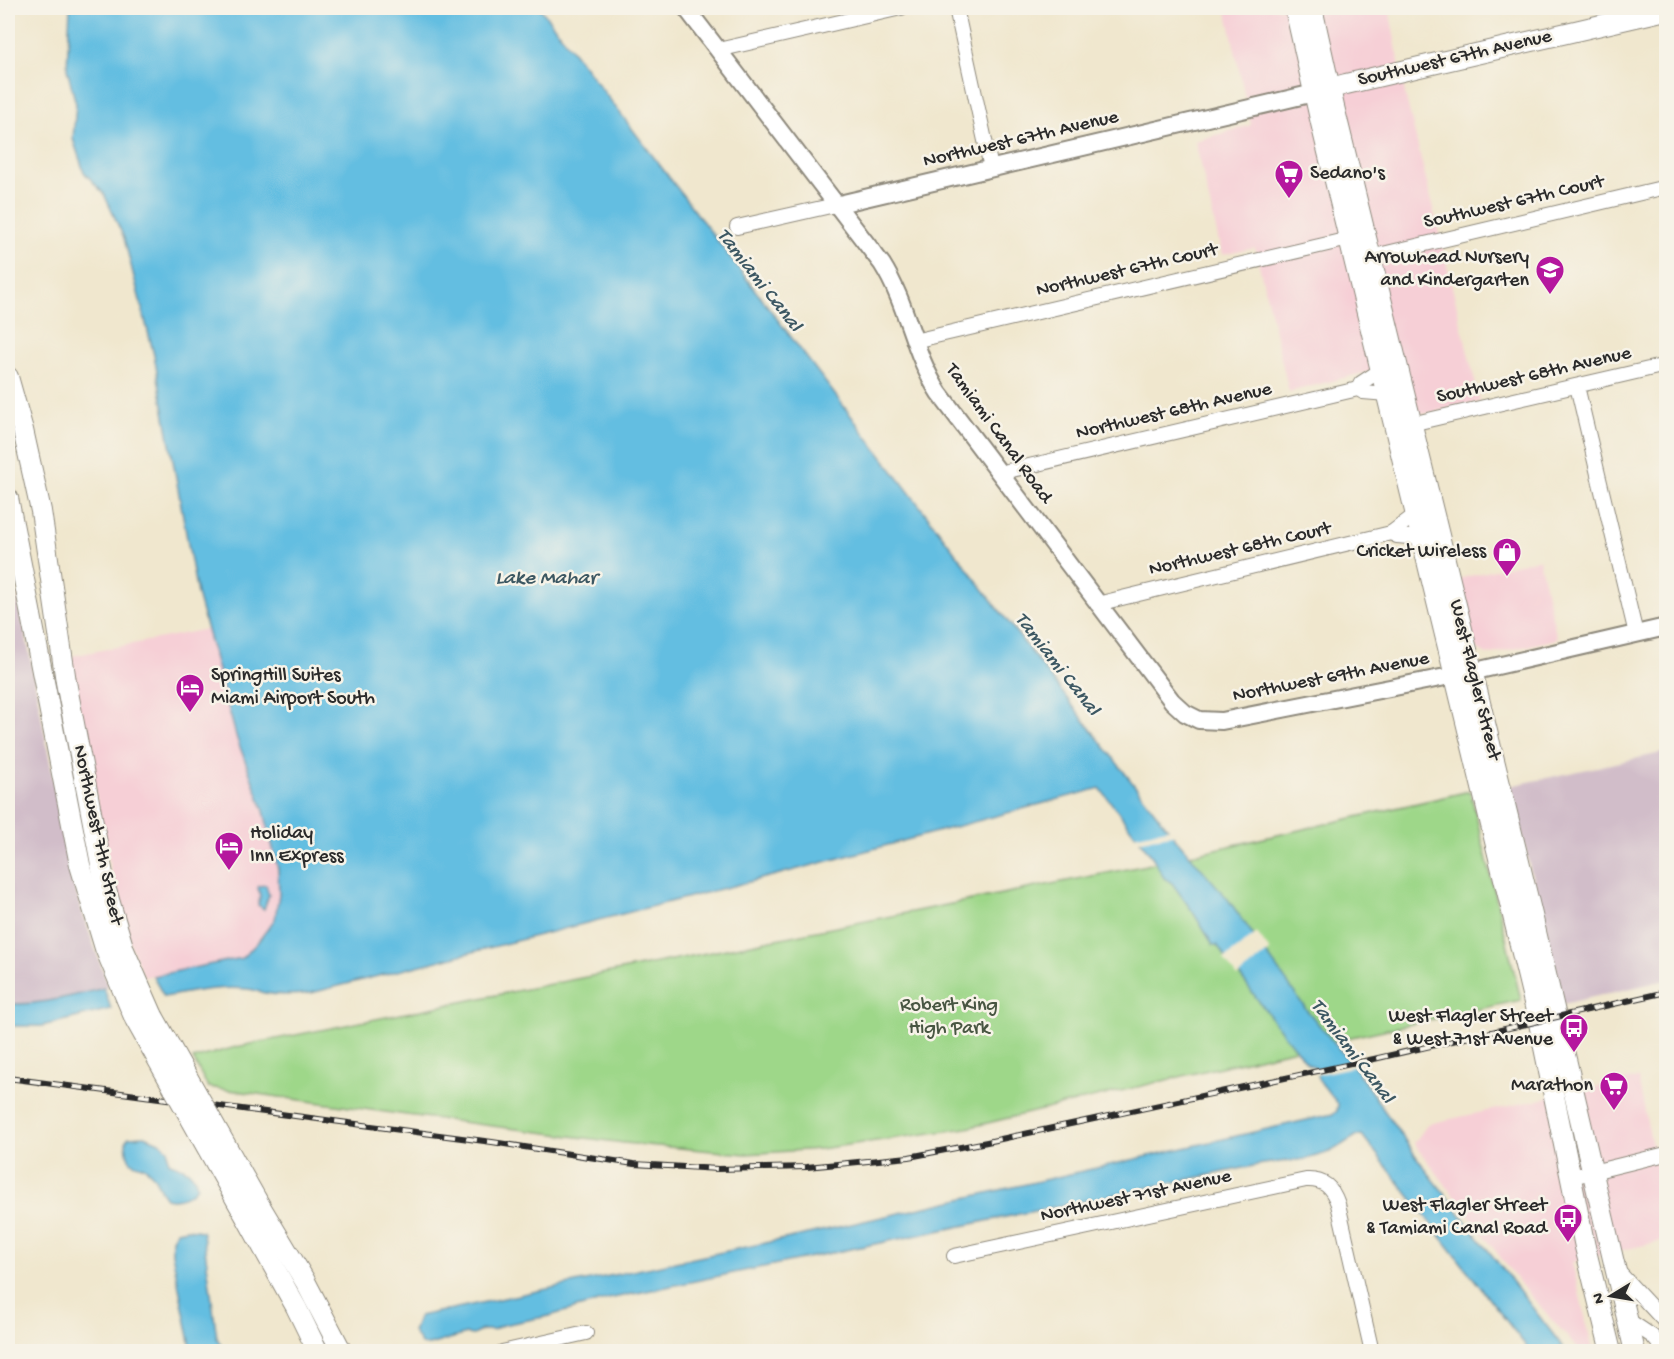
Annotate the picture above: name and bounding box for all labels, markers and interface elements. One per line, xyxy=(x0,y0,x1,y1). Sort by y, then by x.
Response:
street label: Southwest 67th Avenue xyxy=(1356,25,1555,93)
street label: Northwest 67th Avenue xyxy=(921,106,1122,174)
supermarket icon: Sedano's xyxy=(1273,158,1305,200)
place label: Sedano's xyxy=(1310,163,1385,186)
street label: Southwest 67th Court xyxy=(1422,171,1608,235)
water label: Tamiami Canal xyxy=(710,224,807,339)
street label: Northwest 67th Court xyxy=(1034,239,1222,303)
place label: Arrowhead Nursery and Kindergarten xyxy=(1364,247,1529,293)
school or university icon: Arrowhead Nursery and Kindergarten xyxy=(1534,254,1566,296)
street label: Southwest 68th Avenue xyxy=(1435,342,1634,410)
street label: Tamiami Canal Road xyxy=(939,359,1058,510)
street label: Northwest 68th Avenue xyxy=(1074,378,1275,446)
street label: Northwest 68th Court xyxy=(1147,517,1335,582)
shop icon: Cricket Wireless xyxy=(1491,536,1523,578)
place label: Cricket Wireless xyxy=(1357,541,1487,564)
water label: Lake Mahar xyxy=(495,567,601,592)
street label: West Flagler Street xyxy=(1443,597,1506,764)
water label: Tamiami Canal xyxy=(1008,608,1105,723)
street label: Northwest 69th Avenue xyxy=(1231,648,1432,708)
place label: SpringHill Suites Miami Airport South xyxy=(211,665,375,711)
hotel icon: SpringHill Suites Miami Airport South xyxy=(174,672,206,714)
street label: Northwest 7th Street xyxy=(67,743,128,929)
place label: Holiday Inn Express xyxy=(250,823,344,869)
hotel icon: Holiday Inn Express xyxy=(213,830,245,872)
park label: Robert King High Park xyxy=(900,995,998,1041)
water label: Tamiami Canal xyxy=(1304,995,1399,1110)
place label: West Flagler Street & West 71st Avenue xyxy=(1388,1006,1555,1052)
bus stop icon: West Flagler Street & West 71st Avenue xyxy=(1558,1012,1590,1054)
supermarket icon: Marathon xyxy=(1598,1070,1630,1112)
place label: Marathon xyxy=(1511,1075,1593,1098)
street label: Northwest 71st Avenue xyxy=(1039,1165,1234,1228)
place label: West Flagler Street & Tamiami Canal Road xyxy=(1366,1195,1549,1241)
bus stop icon: West Flagler Street & Tamiami Canal Road xyxy=(1552,1202,1584,1244)
north arrow xyxy=(1581,1266,1641,1326)
text: N xyxy=(1589,1291,1610,1305)

